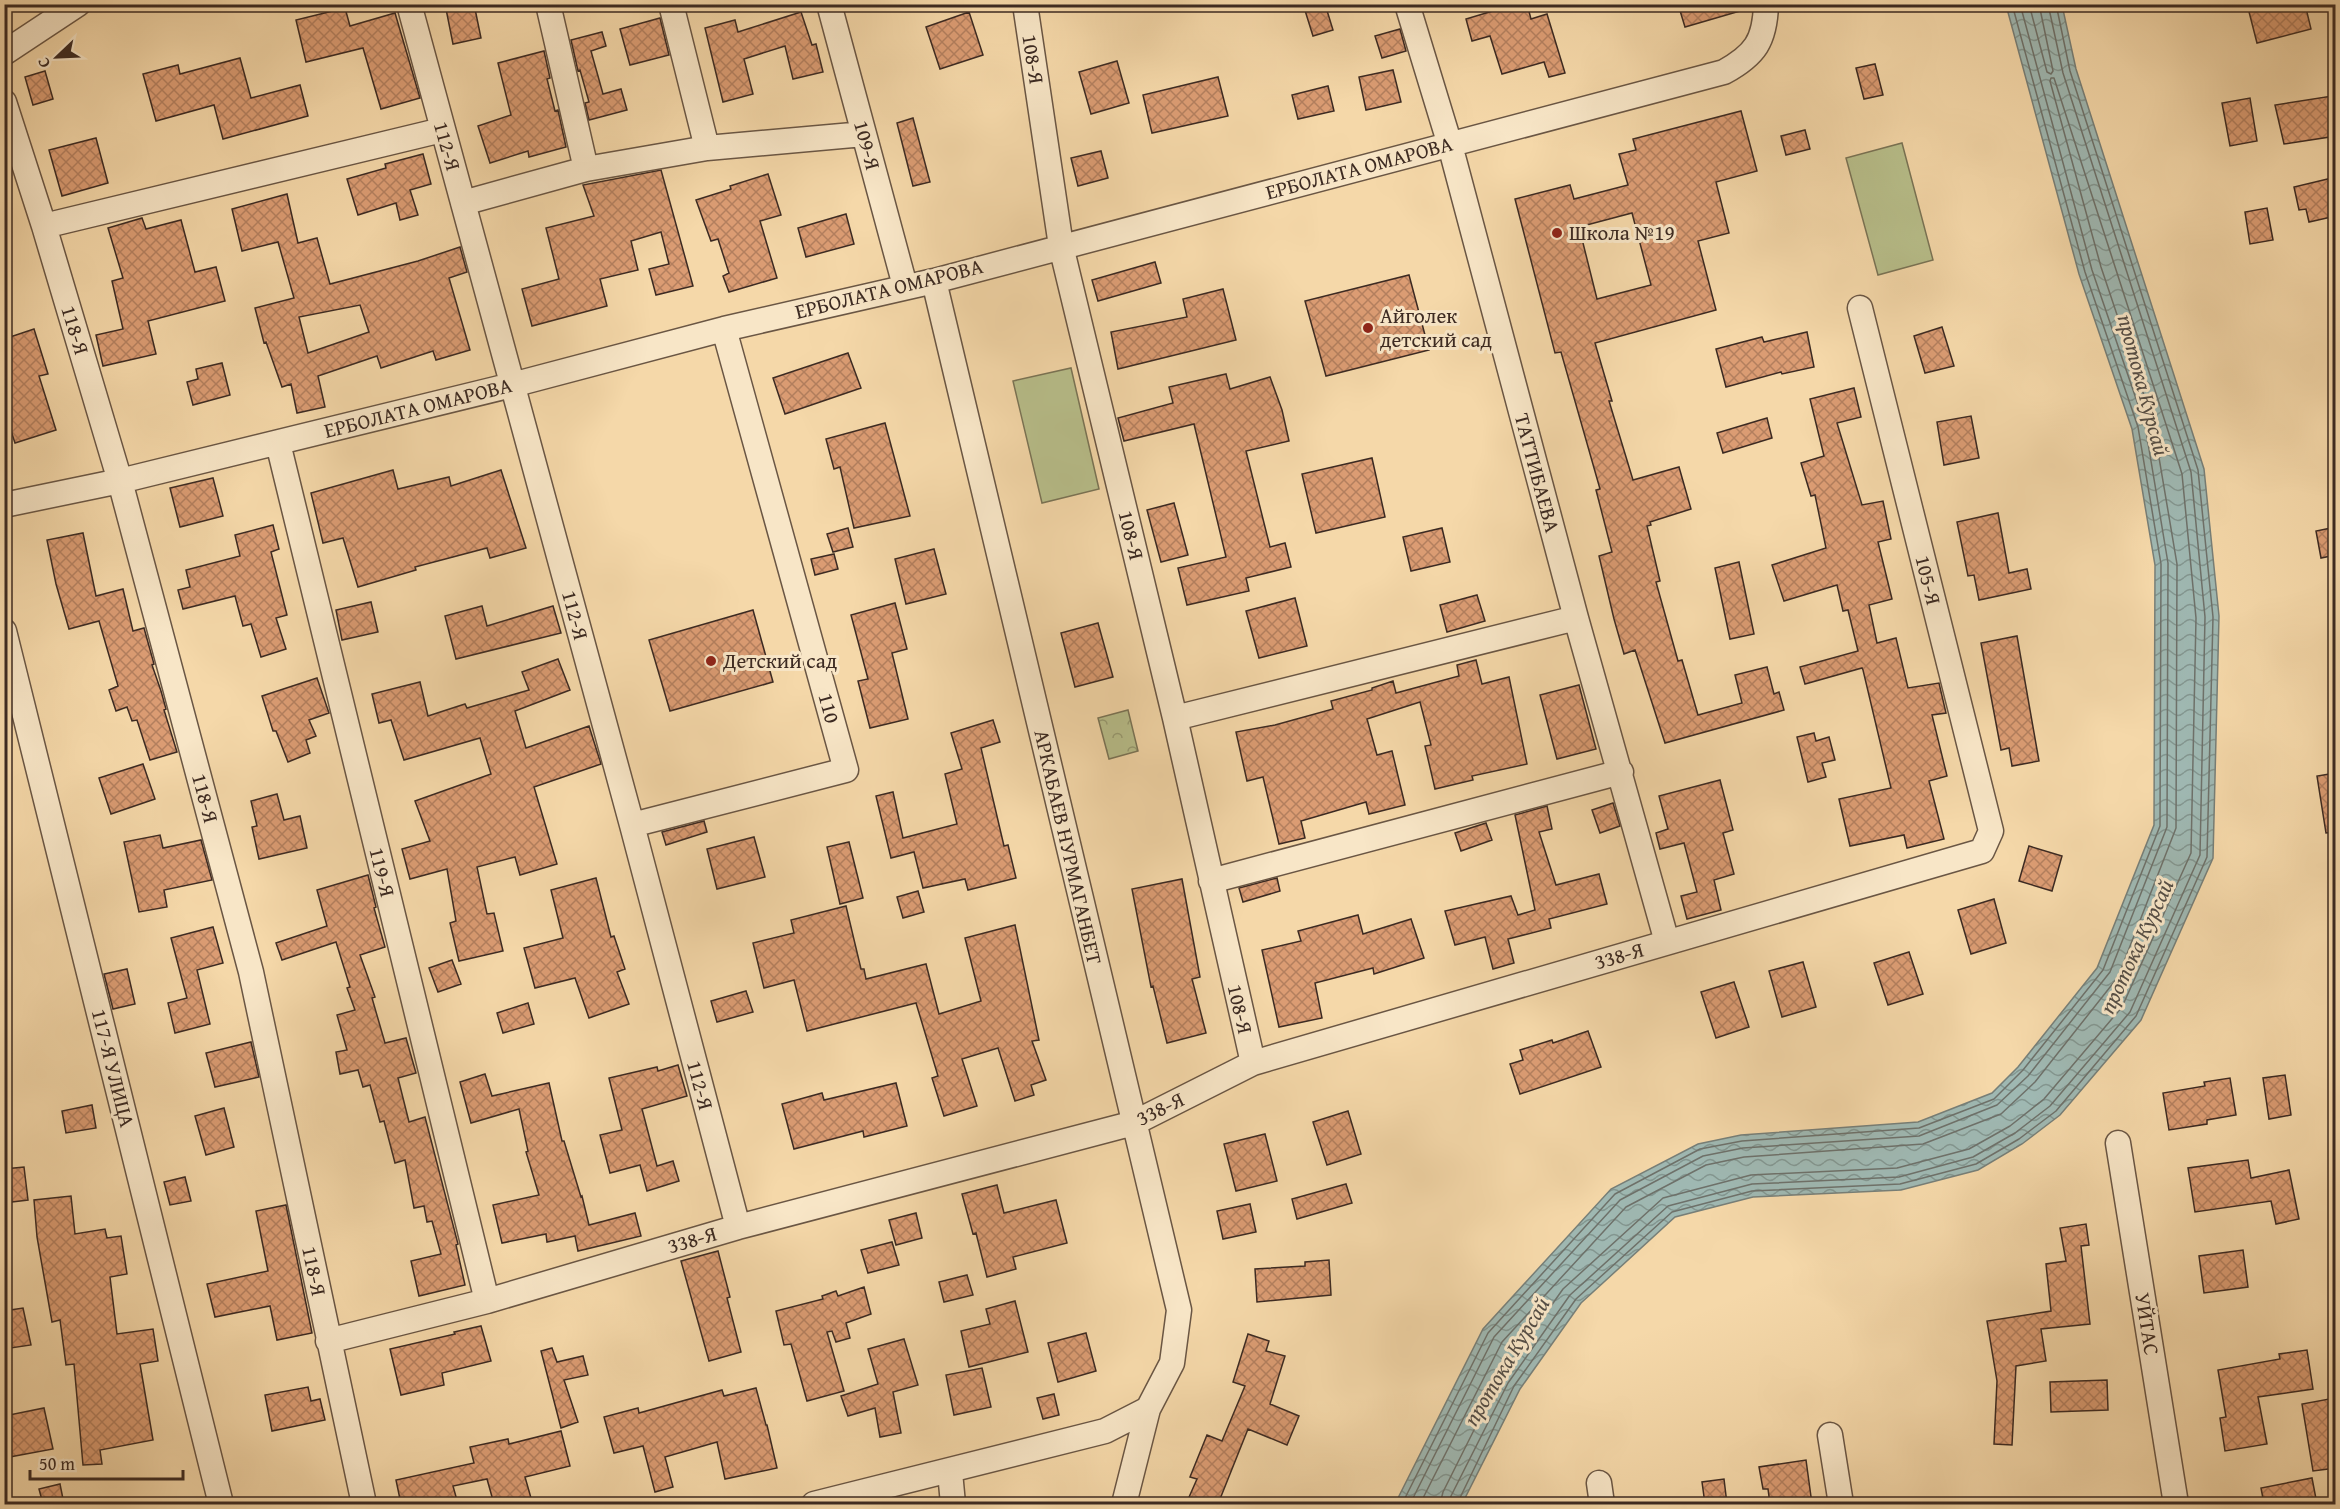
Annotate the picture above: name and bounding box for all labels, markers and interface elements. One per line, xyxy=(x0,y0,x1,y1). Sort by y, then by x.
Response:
north arrow xyxy=(27,27,87,87)
street label: 108-Я xyxy=(1014,32,1053,86)
text: С xyxy=(30,54,56,72)
street label: 109-Я xyxy=(846,117,889,173)
street label: 112-Я xyxy=(426,118,469,174)
street label: ЕРБОЛАТА ОМАРОВА xyxy=(1262,128,1456,207)
place label: Школа №19 xyxy=(1569,217,1675,248)
marker: Школа №19 xyxy=(1550,226,1564,240)
street label: ЕРБОЛАТА ОМАРОВА xyxy=(792,250,986,327)
place label: Айголек детский сад xyxy=(1380,300,1493,355)
street label: 118-Я xyxy=(53,301,98,358)
water label: протока Курсай xyxy=(2110,311,2178,459)
marker: Айголек детский сад xyxy=(1361,321,1375,335)
street label: ЕРБОЛАТА ОМАРОВА xyxy=(321,369,515,446)
street label: ТАТТИБАЕВА xyxy=(1507,410,1568,536)
street label: 108-Я xyxy=(1110,507,1153,563)
street label: 105-Я xyxy=(1907,552,1950,608)
street label: 112-Я xyxy=(554,587,597,643)
place label: Детский сад xyxy=(722,645,838,676)
marker: Детский сад xyxy=(704,654,718,668)
street label: 110 xyxy=(811,689,848,727)
street label: АРКАБАЕВ НУРМАГАНБЕТ xyxy=(1026,727,1111,967)
street label: 118-Я xyxy=(184,770,227,826)
street label: 119-Я xyxy=(361,844,404,900)
water label: протока Курсай xyxy=(2091,873,2181,1019)
street label: 338-Я xyxy=(1591,934,1647,977)
street label: 108-Я xyxy=(1220,981,1261,1037)
street label: 117-Я УЛИЦА xyxy=(84,1005,143,1131)
street label: 112-Я xyxy=(679,1057,722,1113)
street label: 338-Я xyxy=(1131,1084,1189,1133)
street label: 338-Я xyxy=(664,1218,720,1261)
street label: 118-Я xyxy=(294,1243,335,1299)
water label: протока Курсай xyxy=(1455,1290,1557,1432)
street label: УЙТАС xyxy=(2127,1290,2168,1357)
scale bar xyxy=(30,1443,183,1481)
text: 50 m xyxy=(39,1450,75,1477)

